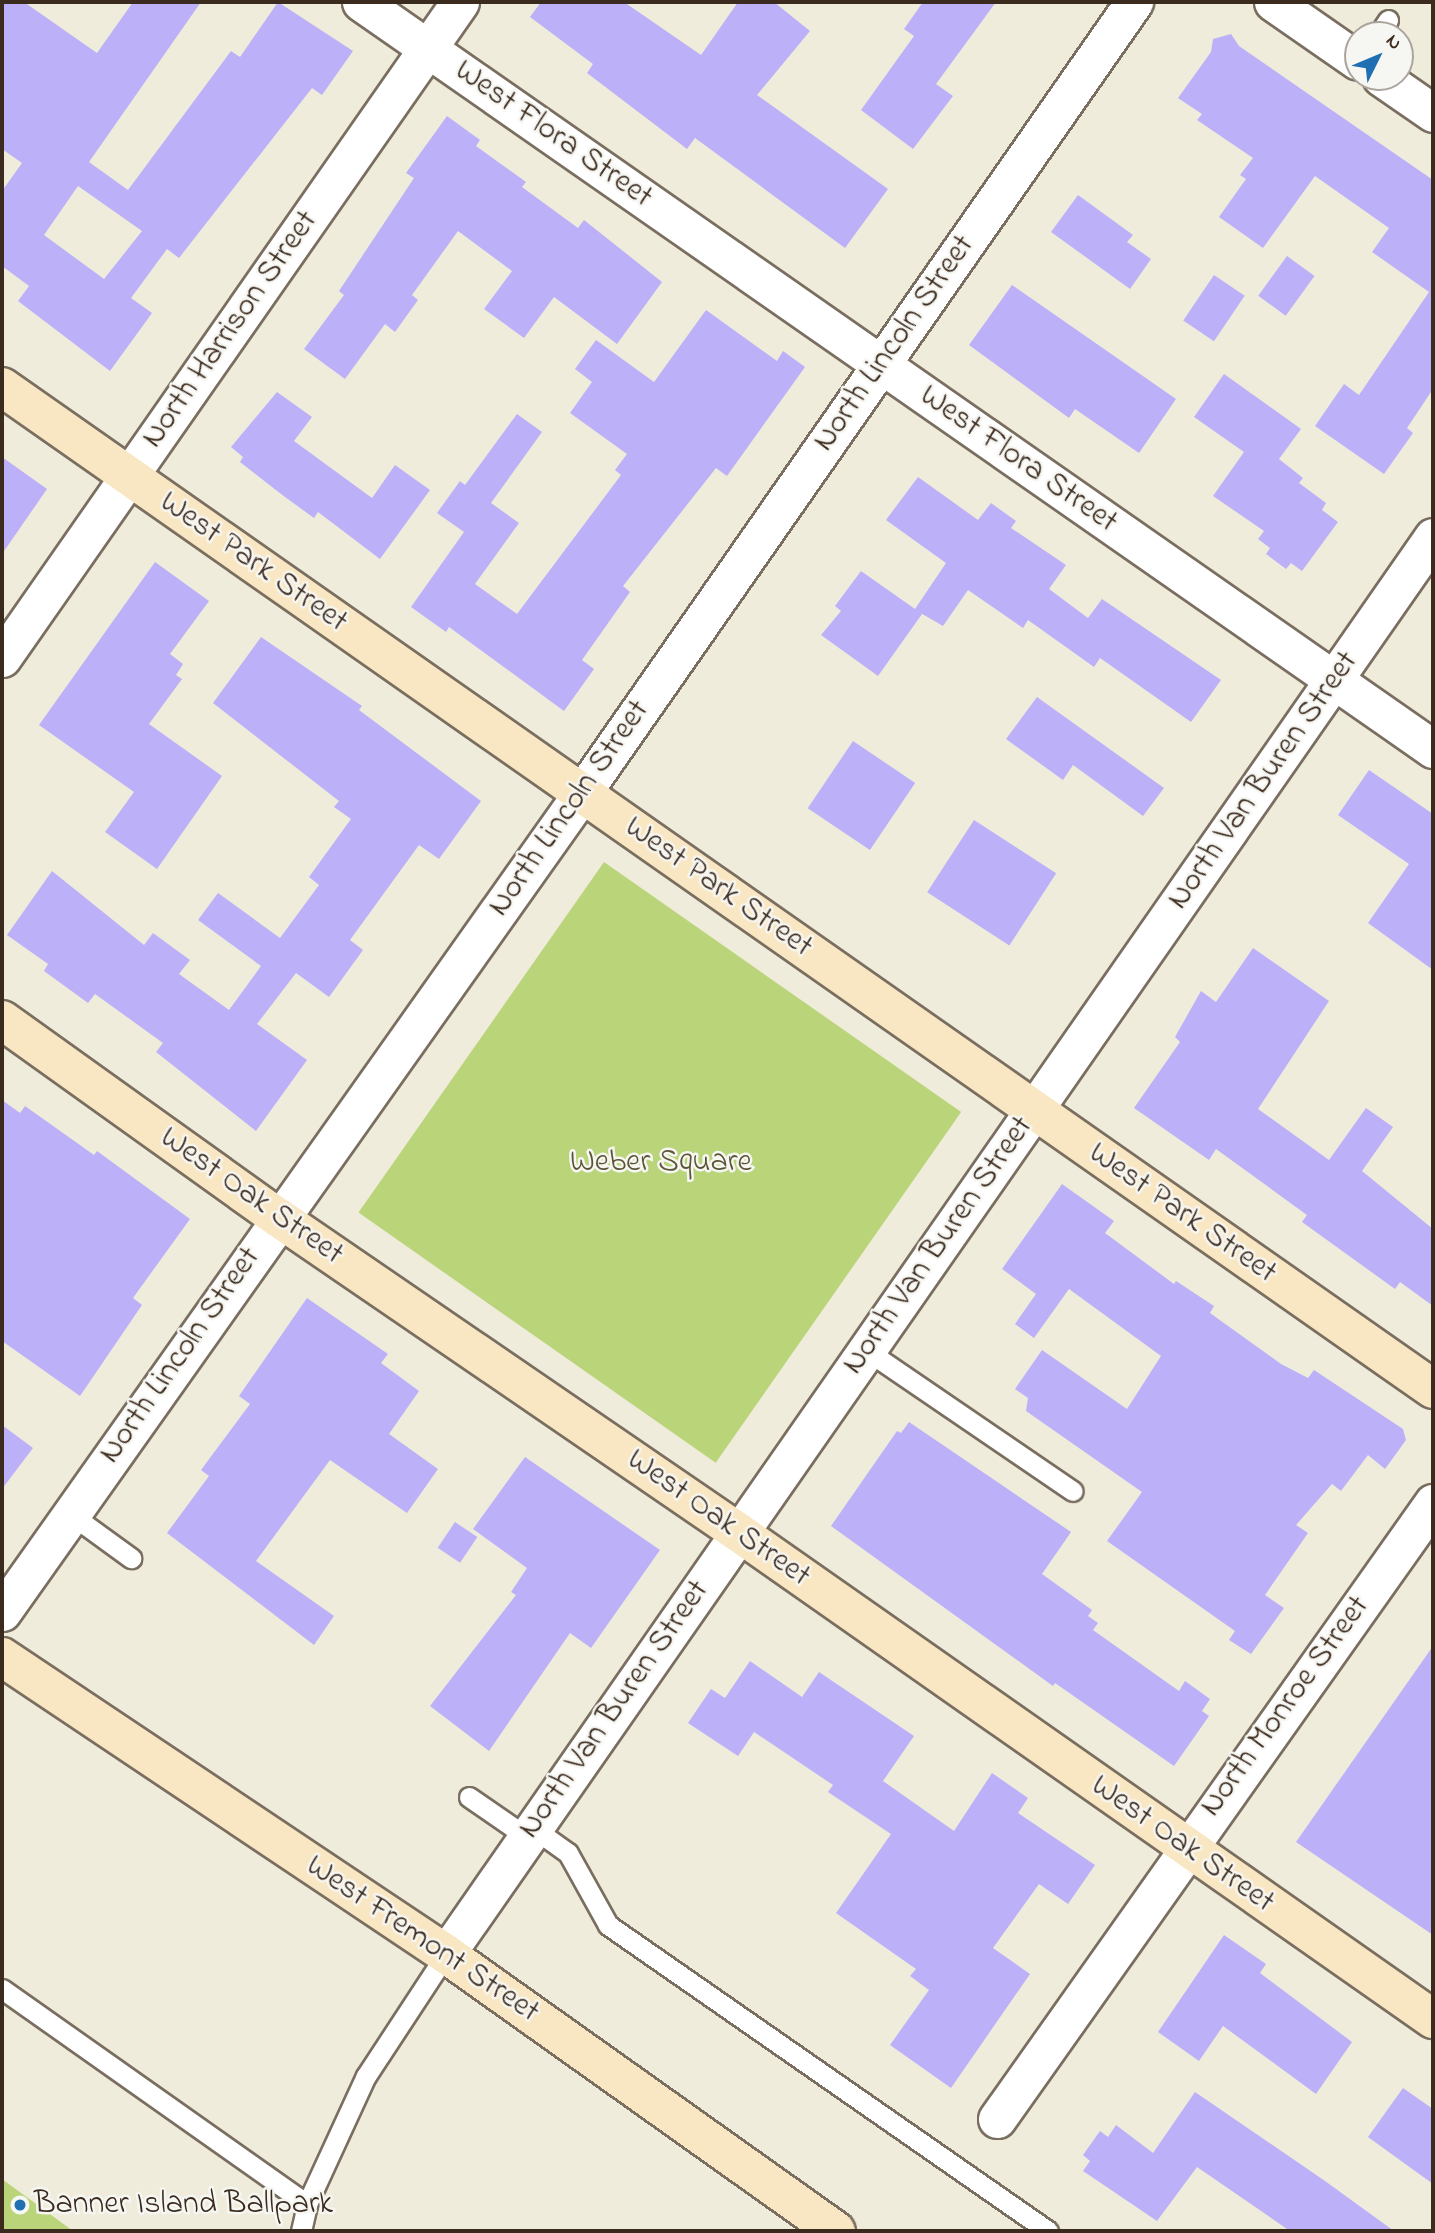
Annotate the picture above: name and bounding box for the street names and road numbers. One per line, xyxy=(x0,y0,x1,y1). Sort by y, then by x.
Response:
street label: West Flora Street xyxy=(447,53,659,217)
street label: North Harrison Street xyxy=(135,204,327,456)
street label: North Lincoln Street xyxy=(806,228,984,460)
street label: West Flora Street xyxy=(912,378,1124,542)
street label: West Park Street xyxy=(152,484,354,642)
street label: North Van Buren Street xyxy=(1160,644,1368,918)
street label: North Lincoln Street xyxy=(481,693,659,925)
street label: West Park Street xyxy=(617,809,819,967)
street label: North Van Buren Street xyxy=(835,1109,1043,1383)
street label: West Oak Street xyxy=(152,1120,350,1274)
street label: West Park Street xyxy=(1081,1135,1283,1293)
street label: North Lincoln Street xyxy=(92,1240,270,1472)
street label: West Oak Street xyxy=(619,1442,817,1596)
street label: North Van Buren Street xyxy=(511,1573,719,1847)
street label: North Monroe Street xyxy=(1193,1589,1379,1825)
street label: West Oak Street xyxy=(1083,1768,1281,1922)
street label: West Fremont Street xyxy=(298,1848,546,2032)

